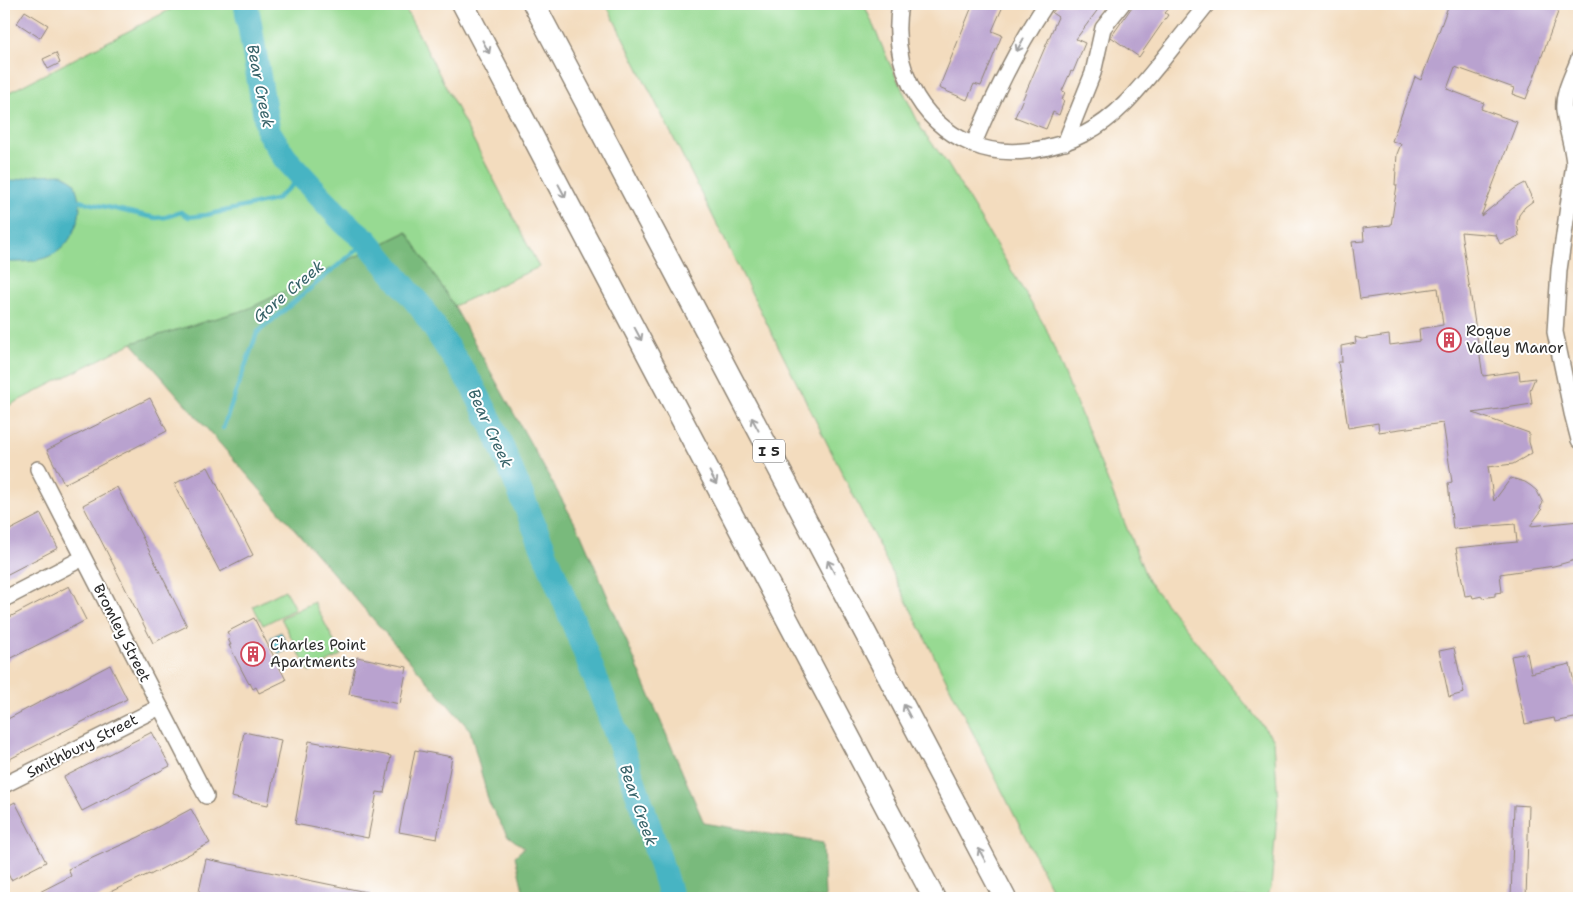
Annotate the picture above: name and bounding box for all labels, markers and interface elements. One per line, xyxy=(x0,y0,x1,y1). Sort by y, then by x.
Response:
one-way arrow xyxy=(1015,37,1024,52)
one-way arrow xyxy=(481,39,491,54)
water label: Bear Creek xyxy=(242,42,279,130)
one-way arrow xyxy=(557,183,567,198)
water label: Gore Creek xyxy=(248,256,328,327)
place label: Rogue Valley Manor xyxy=(1466,321,1564,358)
one-way arrow xyxy=(633,327,643,342)
building icon: Rogue Valley Manor xyxy=(1436,327,1462,353)
water label: Bear Creek xyxy=(463,385,518,471)
one-way arrow xyxy=(750,417,759,432)
road number: I 5 xyxy=(753,440,785,462)
one-way arrow xyxy=(709,470,718,485)
one-way arrow xyxy=(826,560,836,575)
street label: Bromley Street xyxy=(89,580,155,686)
place label: Charles Point Apartments xyxy=(270,635,366,672)
building icon: Charles Point Apartments xyxy=(240,641,266,667)
one-way arrow xyxy=(902,704,912,719)
street label: Smithbury Street xyxy=(23,709,141,783)
water label: Bear Creek xyxy=(615,762,662,849)
one-way arrow xyxy=(977,848,986,863)

